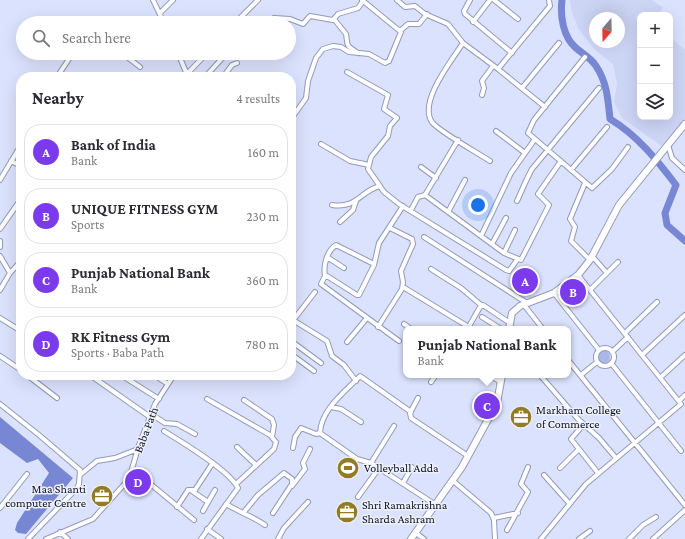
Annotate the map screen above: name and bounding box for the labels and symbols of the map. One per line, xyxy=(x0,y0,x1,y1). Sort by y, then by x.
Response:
north arrow xyxy=(589,12,625,48)
your location xyxy=(468,195,488,215)
pin: A xyxy=(512,266,538,296)
pin: B xyxy=(560,277,586,307)
pin: C xyxy=(474,391,500,421)
place label: Markham College of Commerce xyxy=(536,403,621,431)
office icon: Markham College of Commerce xyxy=(508,404,534,430)
street label: Baba Path xyxy=(131,405,161,455)
sports icon: Volleyball Adda xyxy=(335,455,361,481)
place label: Volleyball Adda xyxy=(364,461,439,475)
pin: D xyxy=(125,467,151,497)
place label: Maa Shanti computer Centre xyxy=(5,482,86,510)
office icon: Maa Shanti computer Centre xyxy=(89,483,115,509)
place label: Shri Ramakrishna Sharda Ashram xyxy=(362,498,448,526)
office icon: Shri Ramakrishna Sharda Ashram xyxy=(334,499,360,525)

